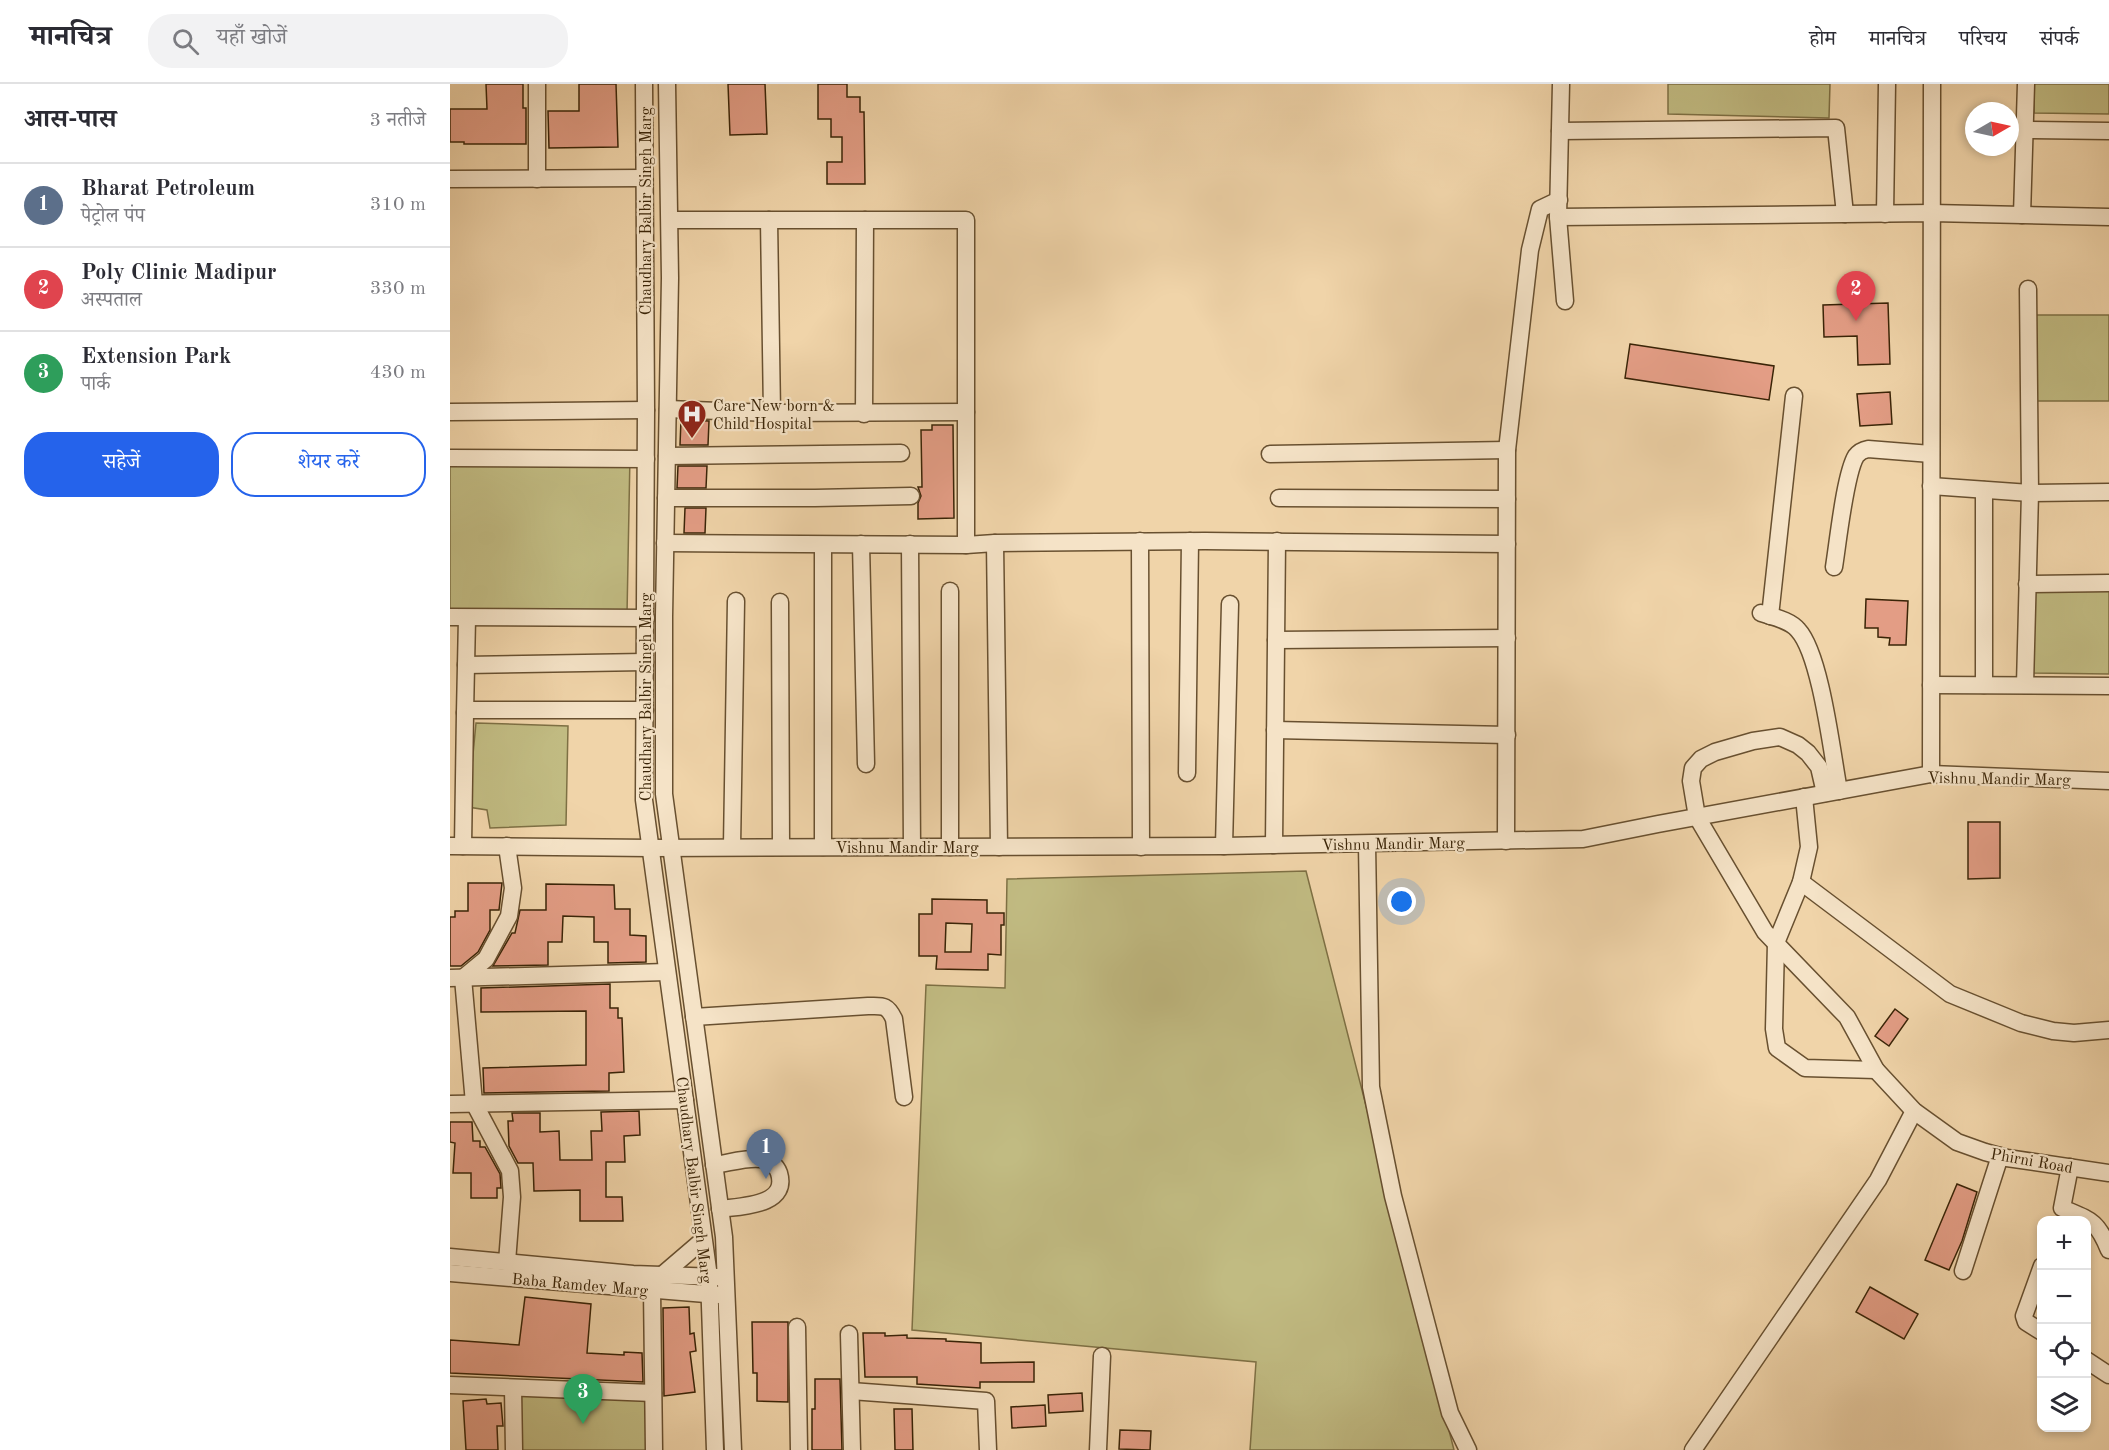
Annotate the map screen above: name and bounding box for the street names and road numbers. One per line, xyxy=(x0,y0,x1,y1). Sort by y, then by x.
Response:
street label: Chaudhary Balbir Singh Marg xyxy=(639,106,655,315)
street label: Chaudhary Balbir Singh Marg xyxy=(639,592,655,801)
street label: Vishnu Mandir Marg xyxy=(1927,771,2071,789)
street label: Vishnu Mandir Marg xyxy=(1321,836,1465,854)
street label: Vishnu Mandir Marg xyxy=(835,841,979,857)
street label: Chaudhary Balbir Singh Marg xyxy=(672,1076,714,1285)
street label: Phirni Road xyxy=(1989,1147,2074,1177)
street label: Baba Ramdev Marg xyxy=(511,1272,649,1300)

